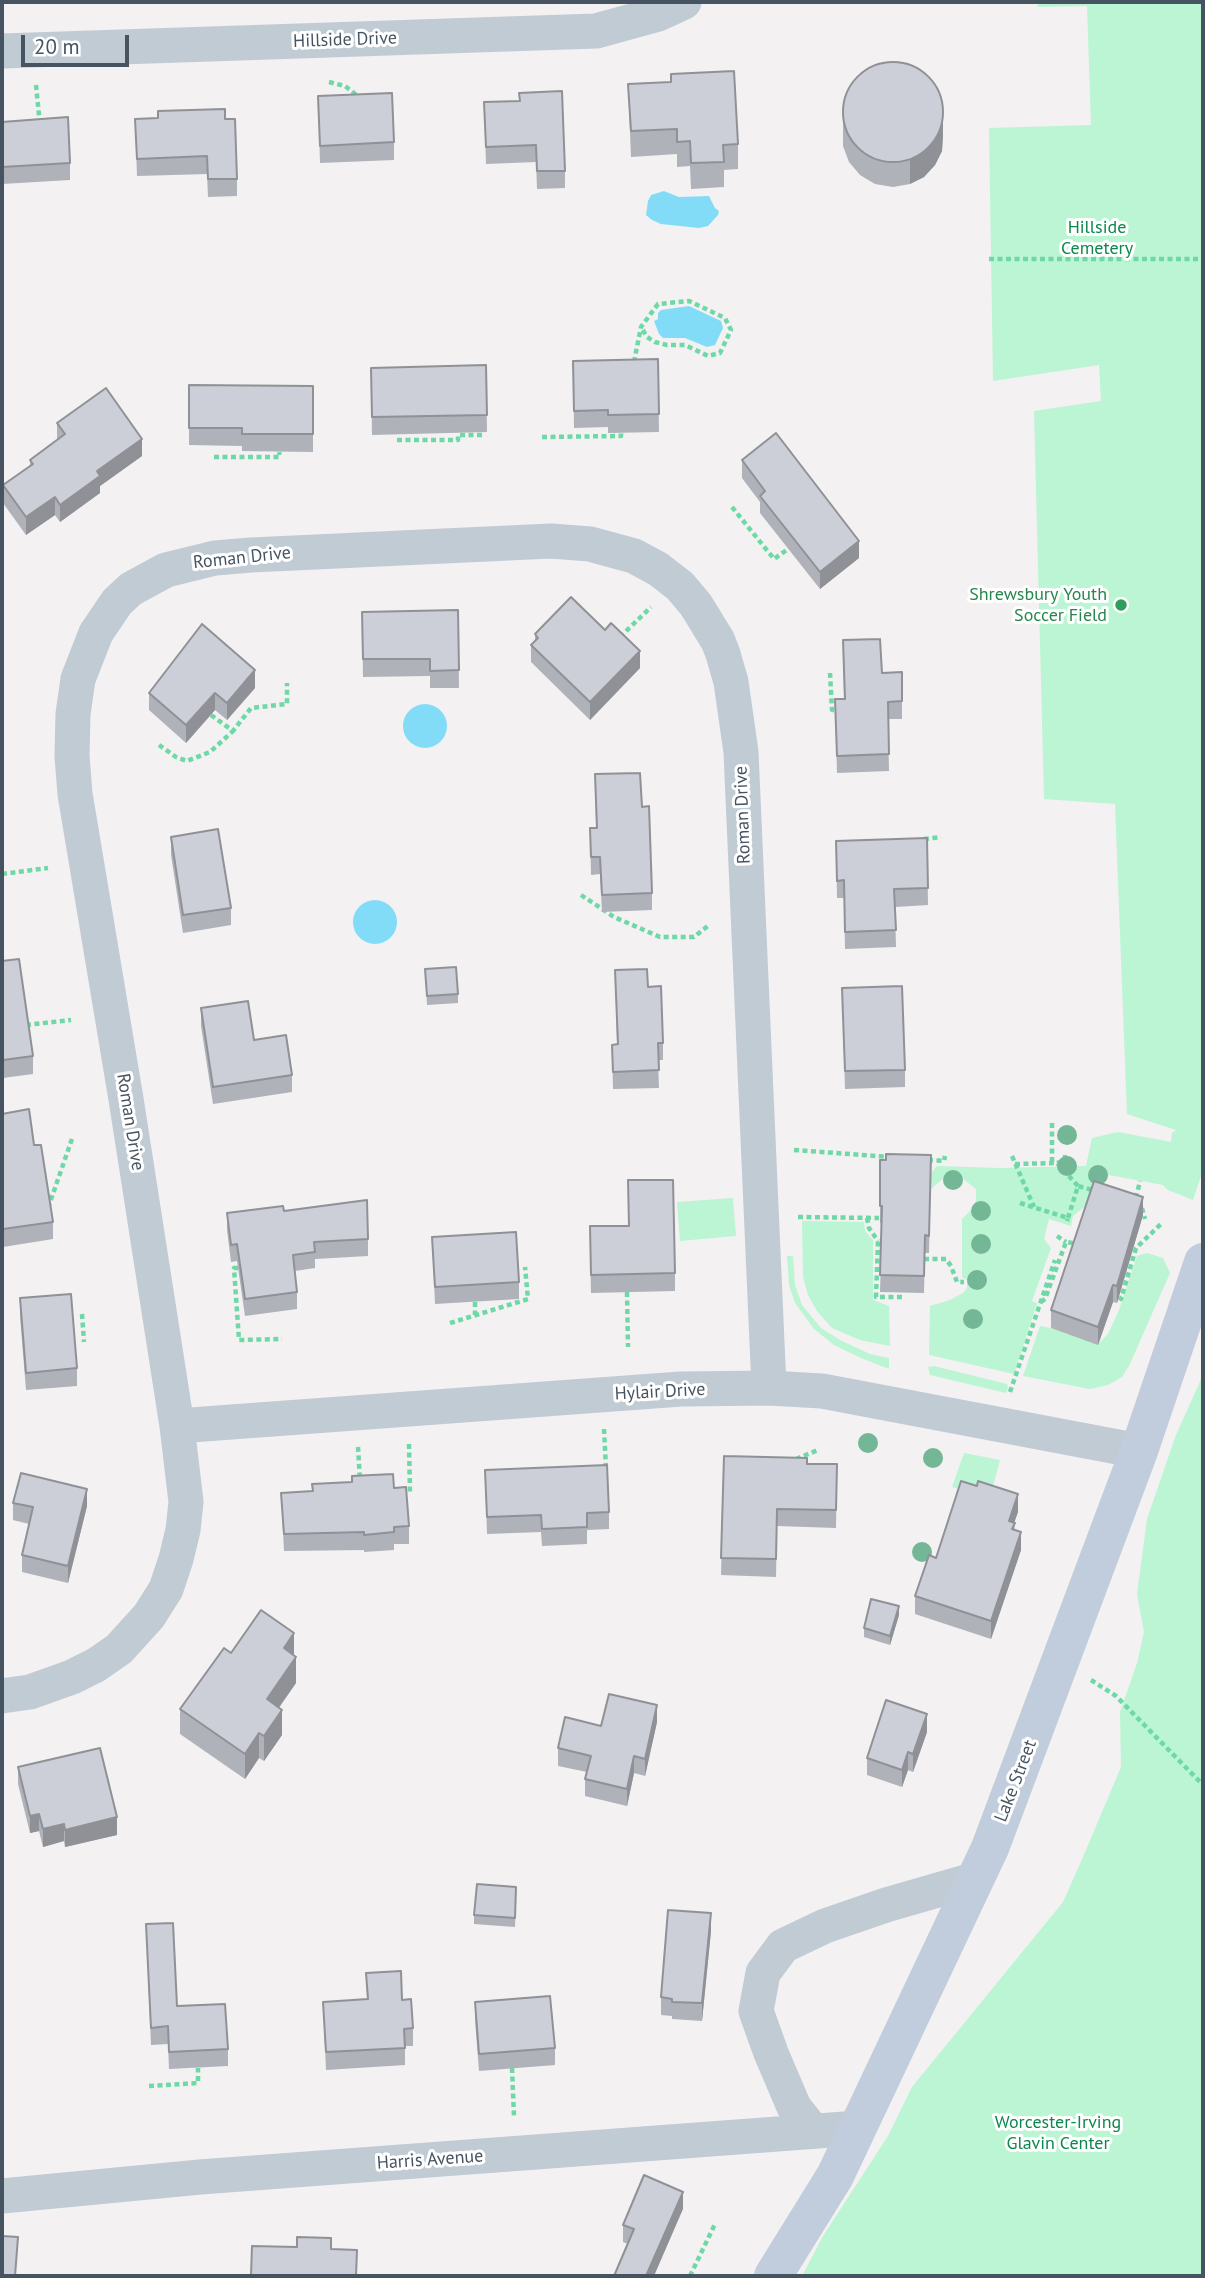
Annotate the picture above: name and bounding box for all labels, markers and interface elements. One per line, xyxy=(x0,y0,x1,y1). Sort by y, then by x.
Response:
scale bar xyxy=(24,21,133,65)
street label: Hillside Drive xyxy=(293,27,397,53)
text: 20 m xyxy=(34,33,80,60)
park label: Hillside Cemetery xyxy=(1061,217,1133,260)
street label: Roman Drive xyxy=(192,542,292,574)
place label: Shrewsbury Youth Soccer Field xyxy=(969,584,1107,626)
marker: Shrewsbury Youth Soccer Field xyxy=(1113,597,1129,613)
street label: Roman Drive xyxy=(730,766,756,864)
street label: Roman Drive xyxy=(112,1072,148,1172)
street label: Hylair Drive xyxy=(614,1379,706,1405)
street label: Lake Street xyxy=(990,1737,1042,1825)
park label: Worcester-Irving Glavin Center xyxy=(995,2112,1121,2154)
street label: Harris Avenue xyxy=(376,2146,484,2174)

